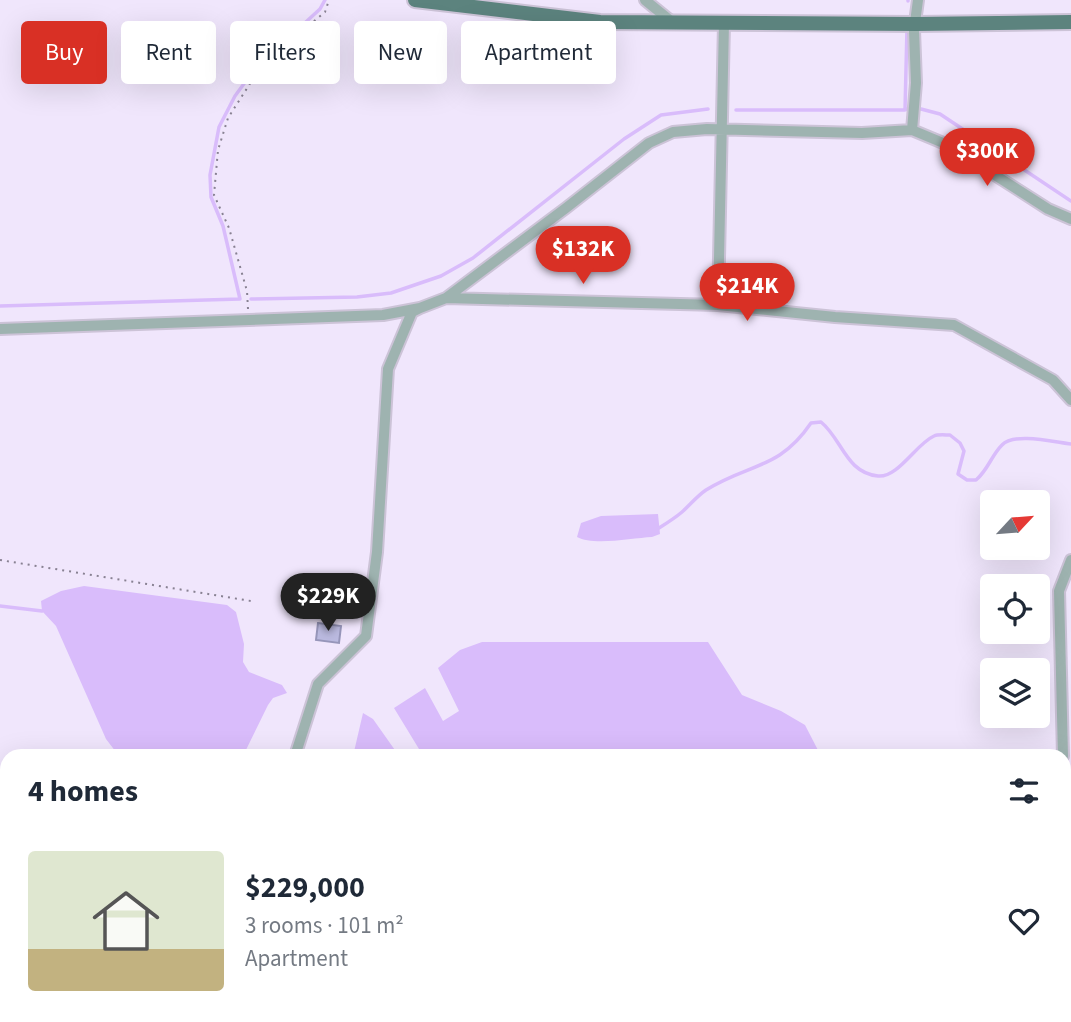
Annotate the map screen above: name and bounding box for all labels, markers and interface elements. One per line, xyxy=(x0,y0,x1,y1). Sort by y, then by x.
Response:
chip: Buy xyxy=(21,21,107,84)
chip: Rent xyxy=(121,21,216,84)
chip: Filters xyxy=(230,21,340,84)
chip: New xyxy=(354,21,447,84)
chip: Apartment xyxy=(461,21,616,84)
pin: $300K xyxy=(938,128,1036,188)
text: $300K xyxy=(956,134,1018,167)
pin: $132K xyxy=(534,226,632,286)
text: $132K xyxy=(552,232,614,265)
pin: $214K xyxy=(698,264,796,323)
text: $214K xyxy=(716,269,778,302)
north arrow xyxy=(980,490,1050,560)
map controls xyxy=(980,490,1050,728)
pin: $229K xyxy=(279,574,377,633)
button: locate xyxy=(980,574,1050,644)
text: $229K xyxy=(297,579,359,612)
button: layers xyxy=(980,658,1050,728)
text: 4 homes xyxy=(28,770,138,813)
icon: filters xyxy=(1005,772,1043,810)
text: $229,000 xyxy=(245,866,365,909)
icon: home xyxy=(84,879,168,963)
icon: heart xyxy=(1005,902,1043,940)
text: 3 rooms · 101 m² xyxy=(245,909,404,942)
text: Apartment xyxy=(245,942,348,975)

